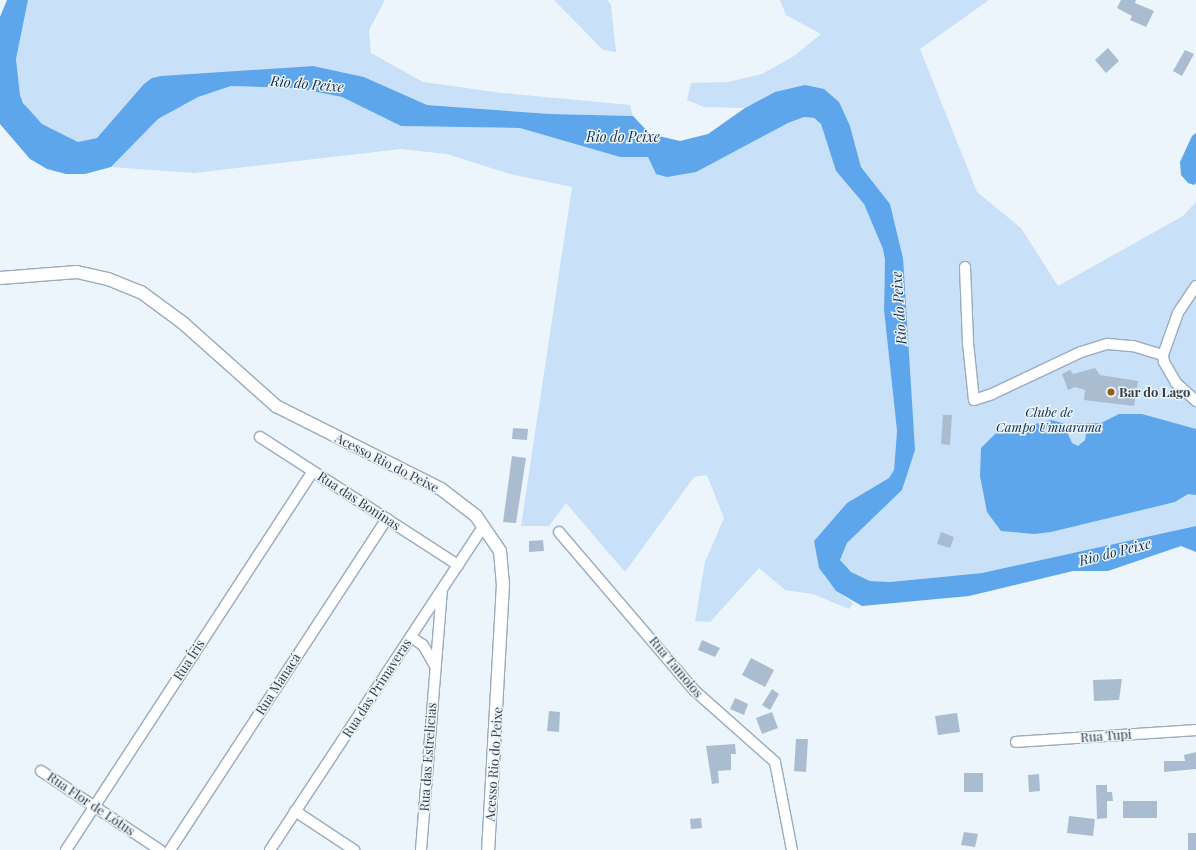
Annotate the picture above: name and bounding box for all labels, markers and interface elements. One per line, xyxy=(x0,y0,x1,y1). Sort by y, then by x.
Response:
water label: Rio do Peixe xyxy=(270,72,344,96)
water label: Rio do Peixe xyxy=(586,129,660,145)
water label: Rio do Peixe xyxy=(888,271,910,345)
place label: Bar do Lago xyxy=(1119,384,1191,400)
marker: Bar do Lago xyxy=(1106,387,1116,397)
park label: Clube de Campo Umuarama xyxy=(996,405,1102,436)
street label: Acesso Rio do Peixe xyxy=(332,430,442,496)
street label: Rua das Boninas xyxy=(315,468,403,534)
water label: Rio do Peixe xyxy=(1077,535,1153,569)
street label: Rua Tamoios xyxy=(646,633,706,701)
street label: Rua das Primaveras xyxy=(339,636,415,740)
street label: Rua Íris xyxy=(170,637,208,683)
street label: Rua Manacá xyxy=(252,650,304,718)
street label: Rua das Estrelicias xyxy=(416,702,440,812)
street label: Acesso Rio do Peixe xyxy=(482,706,506,822)
street label: Rua Tupi xyxy=(1080,726,1132,746)
street label: Rua Flor de Lótus xyxy=(44,769,138,839)

